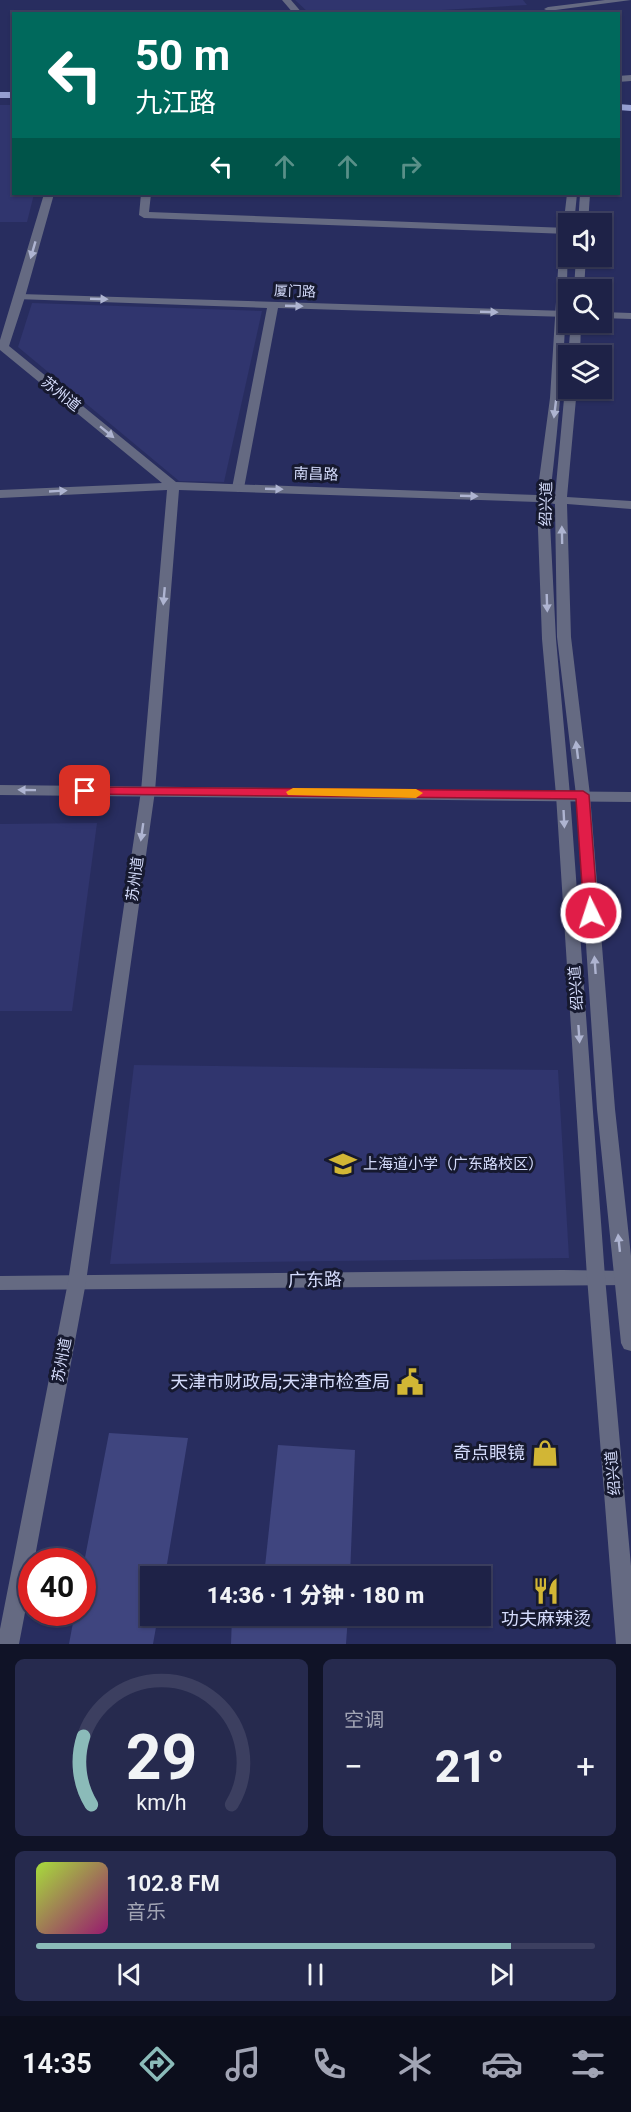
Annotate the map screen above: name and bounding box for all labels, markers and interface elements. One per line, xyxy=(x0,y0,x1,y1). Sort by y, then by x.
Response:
text: 50 m xyxy=(135,31,230,80)
icon: left xyxy=(36,36,114,114)
text: 九江路 xyxy=(135,87,216,119)
icon: left xyxy=(205,150,238,183)
icon: ahead xyxy=(268,150,301,183)
icon: ahead xyxy=(331,150,364,183)
icon: right xyxy=(394,150,427,183)
map controls xyxy=(558,213,612,399)
button: sound xyxy=(558,213,612,267)
one-way arrow xyxy=(28,241,37,259)
button: search xyxy=(558,279,612,333)
street label: 厦门路 xyxy=(274,282,316,300)
one-way arrow xyxy=(90,294,109,304)
one-way arrow xyxy=(285,301,304,310)
one-way arrow xyxy=(480,307,499,316)
button: layers xyxy=(558,345,612,399)
street label: 苏州道 xyxy=(38,373,84,415)
one-way arrow xyxy=(550,400,559,419)
one-way arrow xyxy=(99,426,115,439)
street label: 南昌路 xyxy=(293,464,339,484)
street label: 绍兴道 xyxy=(537,481,555,527)
one-way arrow xyxy=(265,485,284,494)
one-way arrow xyxy=(49,487,68,496)
one-way arrow xyxy=(460,492,479,501)
one-way arrow xyxy=(557,525,567,544)
one-way arrow xyxy=(159,586,169,605)
one-way arrow xyxy=(543,594,552,613)
one-way arrow xyxy=(573,740,582,759)
pin xyxy=(59,765,110,816)
icon: arrive xyxy=(68,774,101,807)
one-way arrow xyxy=(17,785,36,795)
one-way arrow xyxy=(560,809,569,828)
one-way arrow xyxy=(138,822,147,841)
street label: 苏州道 xyxy=(123,855,147,903)
position arrow xyxy=(559,881,623,945)
one-way arrow xyxy=(590,955,600,974)
street label: 绍兴道 xyxy=(565,965,587,1011)
one-way arrow xyxy=(574,1025,584,1044)
school or university icon: 上海道小学（广东路校区） xyxy=(328,1149,358,1179)
place label: 上海道小学（广东路校区） xyxy=(363,1155,543,1173)
one-way arrow xyxy=(614,1233,624,1252)
street label: 广东路 xyxy=(288,1269,342,1290)
street label: 苏州道 xyxy=(49,1336,75,1384)
public building icon: 天津市财政局;天津市检查局 xyxy=(395,1367,425,1397)
place label: 天津市财政局;天津市检查局 xyxy=(170,1371,390,1392)
shop icon: 奇点眼镜 xyxy=(530,1438,560,1468)
place label: 奇点眼镜 xyxy=(453,1442,525,1463)
street label: 绍兴道 xyxy=(602,1450,624,1496)
speed limit sign: 40 xyxy=(18,1548,96,1626)
restaurant icon: 功夫麻辣烫 xyxy=(531,1576,561,1606)
text: 14:36 · 1 分钟 · 180 m xyxy=(207,1583,424,1608)
place label: 功夫麻辣烫 xyxy=(501,1608,591,1629)
text: 空调 xyxy=(344,1708,384,1732)
text: 29 xyxy=(126,1721,197,1794)
text: 21° xyxy=(435,1740,504,1793)
text: − xyxy=(344,1747,363,1786)
text: + xyxy=(576,1747,595,1786)
text: km/h xyxy=(136,1790,187,1815)
text: 102.8 FM xyxy=(126,1871,220,1896)
text: 音乐 xyxy=(126,1900,166,1924)
icon: previous xyxy=(113,1958,146,1991)
icon: pause xyxy=(299,1958,332,1991)
icon: next xyxy=(485,1958,518,1991)
icon: directions xyxy=(136,2043,178,2085)
icon: music xyxy=(222,2043,264,2085)
icon: phone xyxy=(308,2043,350,2085)
icon: climate xyxy=(394,2043,436,2085)
icon: car xyxy=(481,2043,523,2085)
icon: filters xyxy=(567,2043,609,2085)
text: 14:35 xyxy=(22,2048,92,2080)

